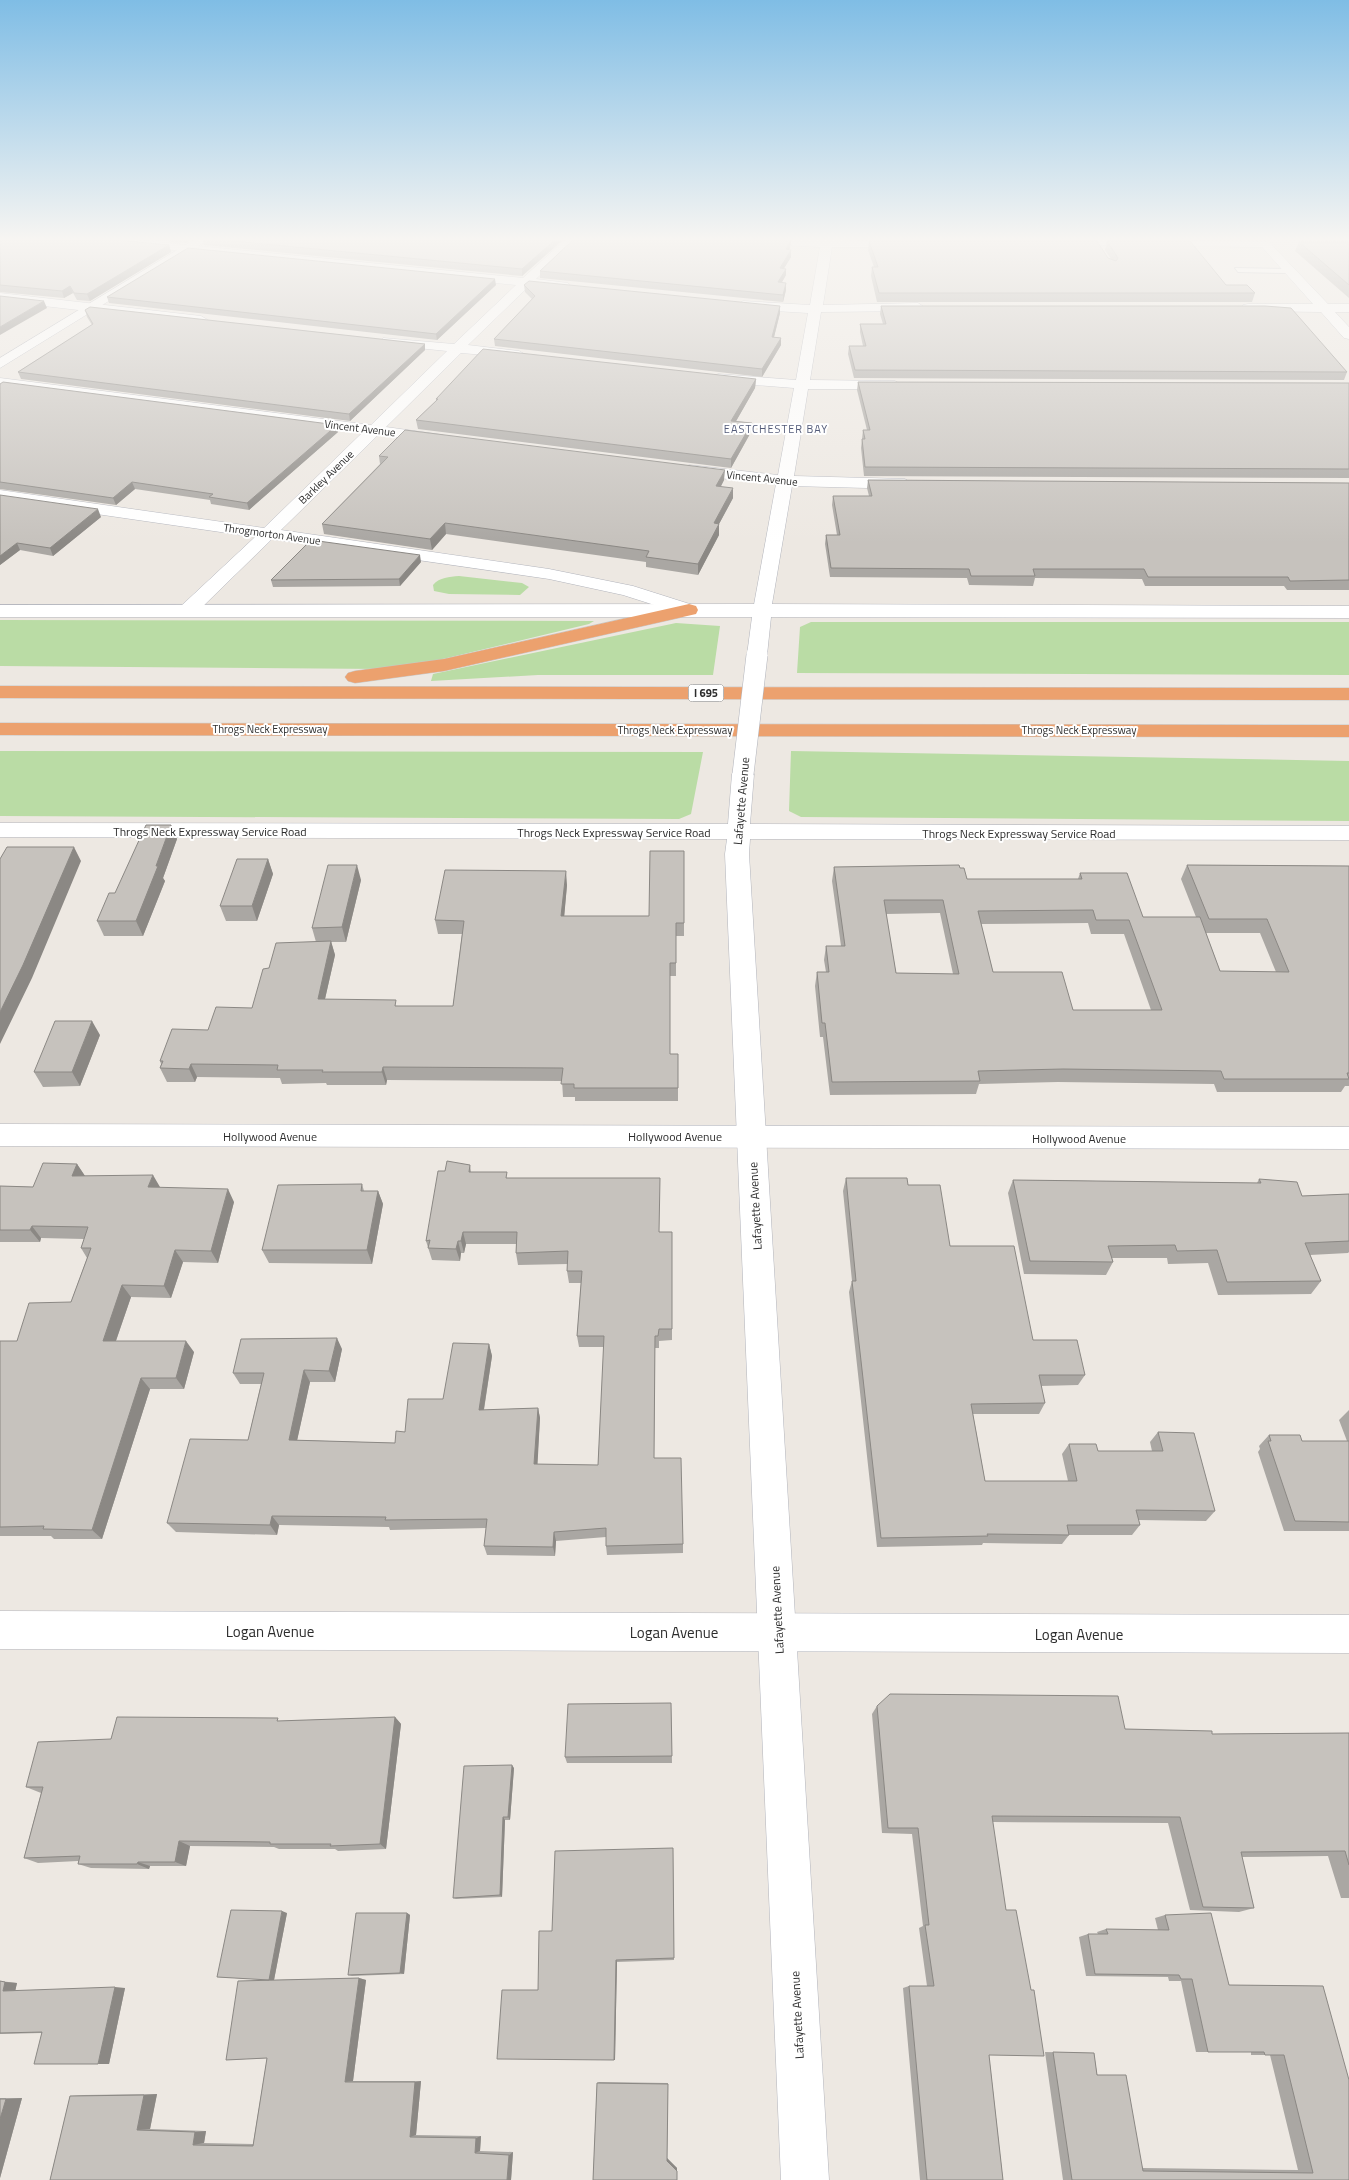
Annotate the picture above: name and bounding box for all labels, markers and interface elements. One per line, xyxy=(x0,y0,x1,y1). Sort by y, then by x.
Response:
street label: Vincent Avenue xyxy=(324,416,397,440)
district label: EASTCHESTER BAY xyxy=(724,421,828,437)
street label: Barkley Avenue xyxy=(295,446,358,508)
street label: Vincent Avenue xyxy=(726,466,799,490)
street label: Throgmorton Avenue xyxy=(222,519,322,549)
road number: I 695 xyxy=(688,684,724,701)
street label: Throgs Neck Expressway xyxy=(212,721,328,737)
street label: Throgs Neck Expressway xyxy=(617,722,733,738)
street label: Throgs Neck Expressway xyxy=(1021,722,1137,738)
street label: Lafayette Avenue xyxy=(728,756,754,846)
street label: Throgs Neck Expressway Service Road xyxy=(113,822,307,841)
street label: Throgs Neck Expressway Service Road xyxy=(517,823,711,842)
street label: Throgs Neck Expressway Service Road xyxy=(922,824,1116,843)
street label: Hollywood Avenue xyxy=(223,1127,317,1146)
street label: Hollywood Avenue xyxy=(628,1127,722,1146)
street label: Hollywood Avenue xyxy=(1032,1129,1126,1148)
street label: Lafayette Avenue xyxy=(743,1162,767,1250)
street label: Lafayette Avenue xyxy=(765,1566,789,1654)
street label: Logan Avenue xyxy=(226,1620,314,1643)
street label: Logan Avenue xyxy=(630,1621,718,1644)
street label: Logan Avenue xyxy=(1035,1623,1123,1646)
street label: Lafayette Avenue xyxy=(785,1971,809,2059)

